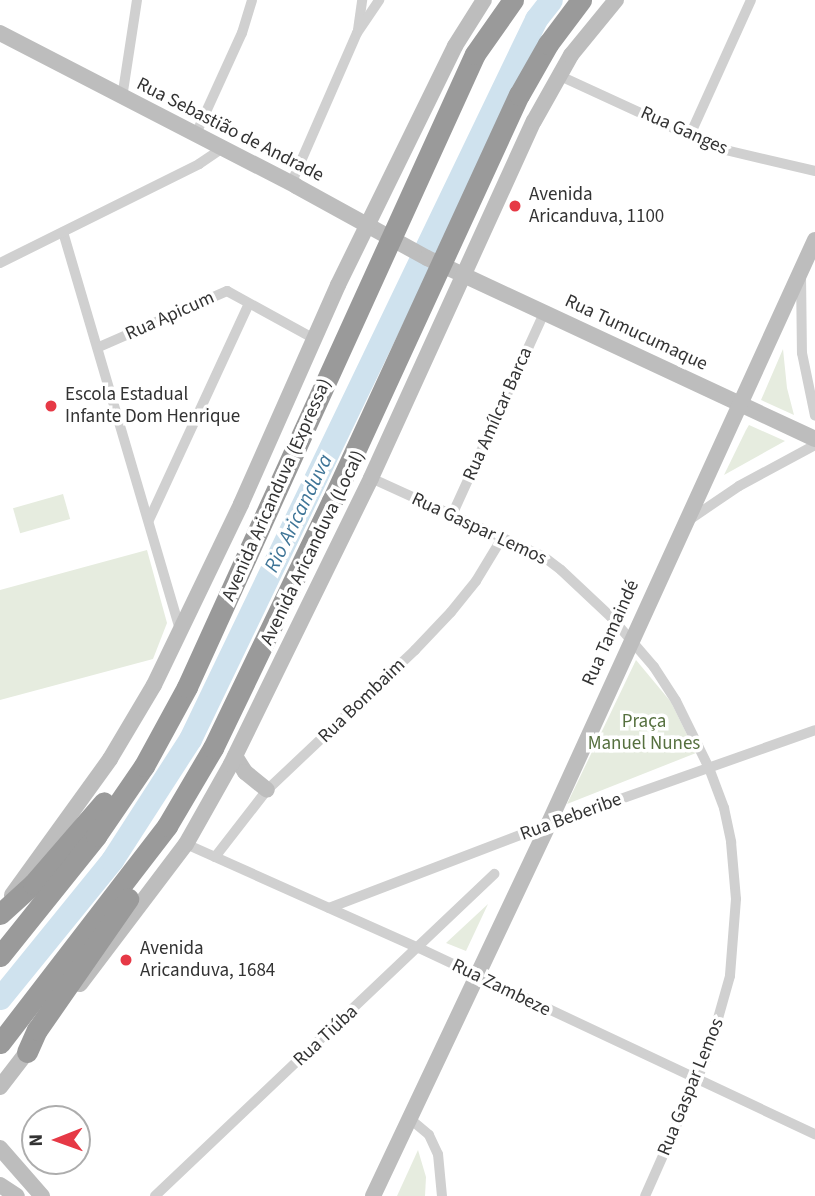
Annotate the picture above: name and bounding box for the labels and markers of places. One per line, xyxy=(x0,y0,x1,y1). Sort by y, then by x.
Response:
place label: Avenida Aricanduva, 1100 xyxy=(529,184,664,228)
marker: Avenida Aricanduva, 1100 xyxy=(507,198,523,214)
place label: Escola Estadual Infante Dom Henrique xyxy=(65,384,240,428)
marker: Escola Estadual Infante Dom Henrique xyxy=(43,398,59,414)
place label: Avenida Aricanduva, 1684 xyxy=(140,938,275,982)
marker: Avenida Aricanduva, 1684 xyxy=(118,952,134,968)

